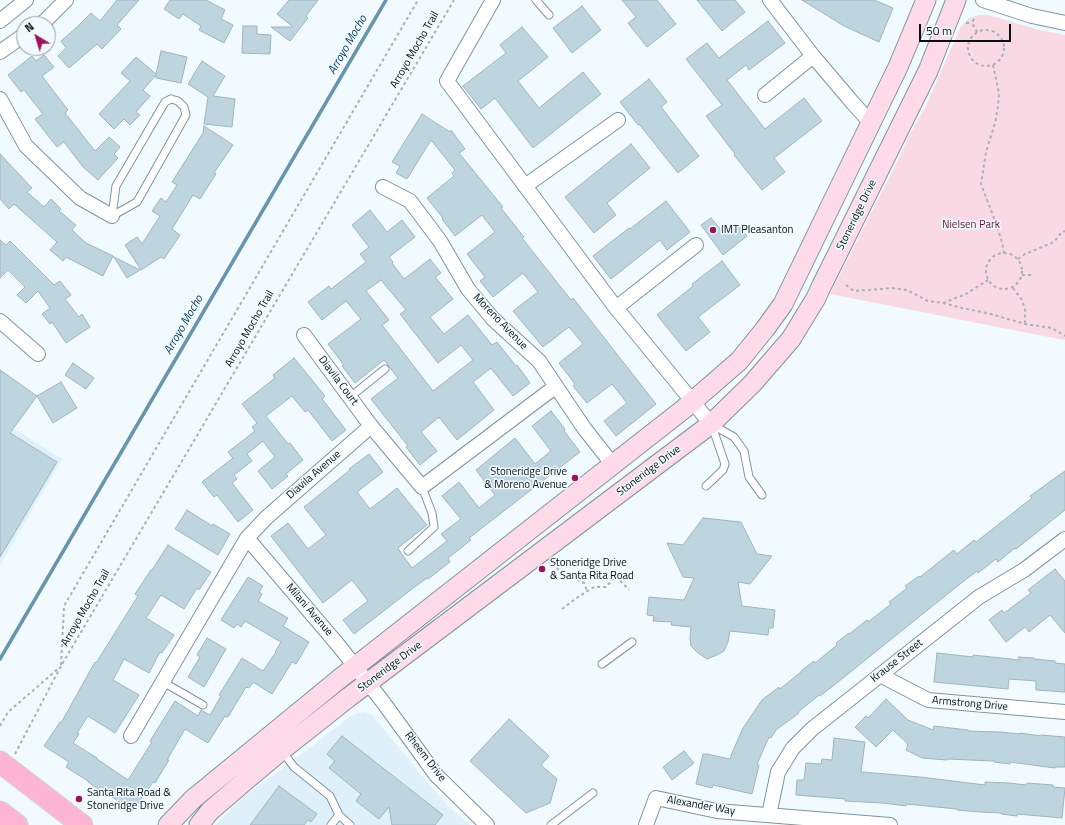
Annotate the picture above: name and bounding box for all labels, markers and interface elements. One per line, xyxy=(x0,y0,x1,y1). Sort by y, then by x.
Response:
street label: Arroyo Mocho Trail xyxy=(388,9,442,91)
water label: Arroyo Mocho xyxy=(325,13,371,77)
north arrow xyxy=(16,16,56,56)
scale bar xyxy=(921,16,1013,42)
text: N xyxy=(21,19,37,36)
text: 50 m xyxy=(926,21,952,40)
street label: Stoneridge Drive xyxy=(834,178,880,252)
park label: Nielsen Park xyxy=(942,218,1000,232)
place label: IMT Pleasanton xyxy=(721,223,793,237)
marker: IMT Pleasanton xyxy=(708,225,718,235)
street label: Arroyo Mocho Trail xyxy=(223,288,277,370)
street label: Moreno Avenue xyxy=(470,291,530,353)
water label: Arroyo Mocho xyxy=(161,293,207,357)
street label: Diavila Court xyxy=(315,354,361,408)
street label: Stoneridge Drive xyxy=(614,443,684,499)
street label: Diavila Avenue xyxy=(284,448,344,502)
place label: Stoneridge Drive & Moreno Avenue xyxy=(484,465,567,491)
marker: Stoneridge Drive & Moreno Avenue xyxy=(570,473,580,483)
place label: Stoneridge Drive & Santa Rita Road xyxy=(550,556,634,582)
marker: Stoneridge Drive & Santa Rita Road xyxy=(537,564,547,574)
street label: Arroyo Mocho Trail xyxy=(59,567,113,649)
street label: Milani Avenue xyxy=(283,581,335,639)
street label: Krause Street xyxy=(868,636,926,686)
street label: Stoneridge Drive xyxy=(355,639,425,695)
street label: Armstrong Drive xyxy=(932,694,1008,714)
street label: Rheem Drive xyxy=(401,730,449,784)
place label: Santa Rita Road & Stoneridge Drive xyxy=(87,786,171,812)
marker: Santa Rita Road & Stoneridge Drive xyxy=(74,794,84,804)
street label: Alexander Way xyxy=(666,794,736,818)

